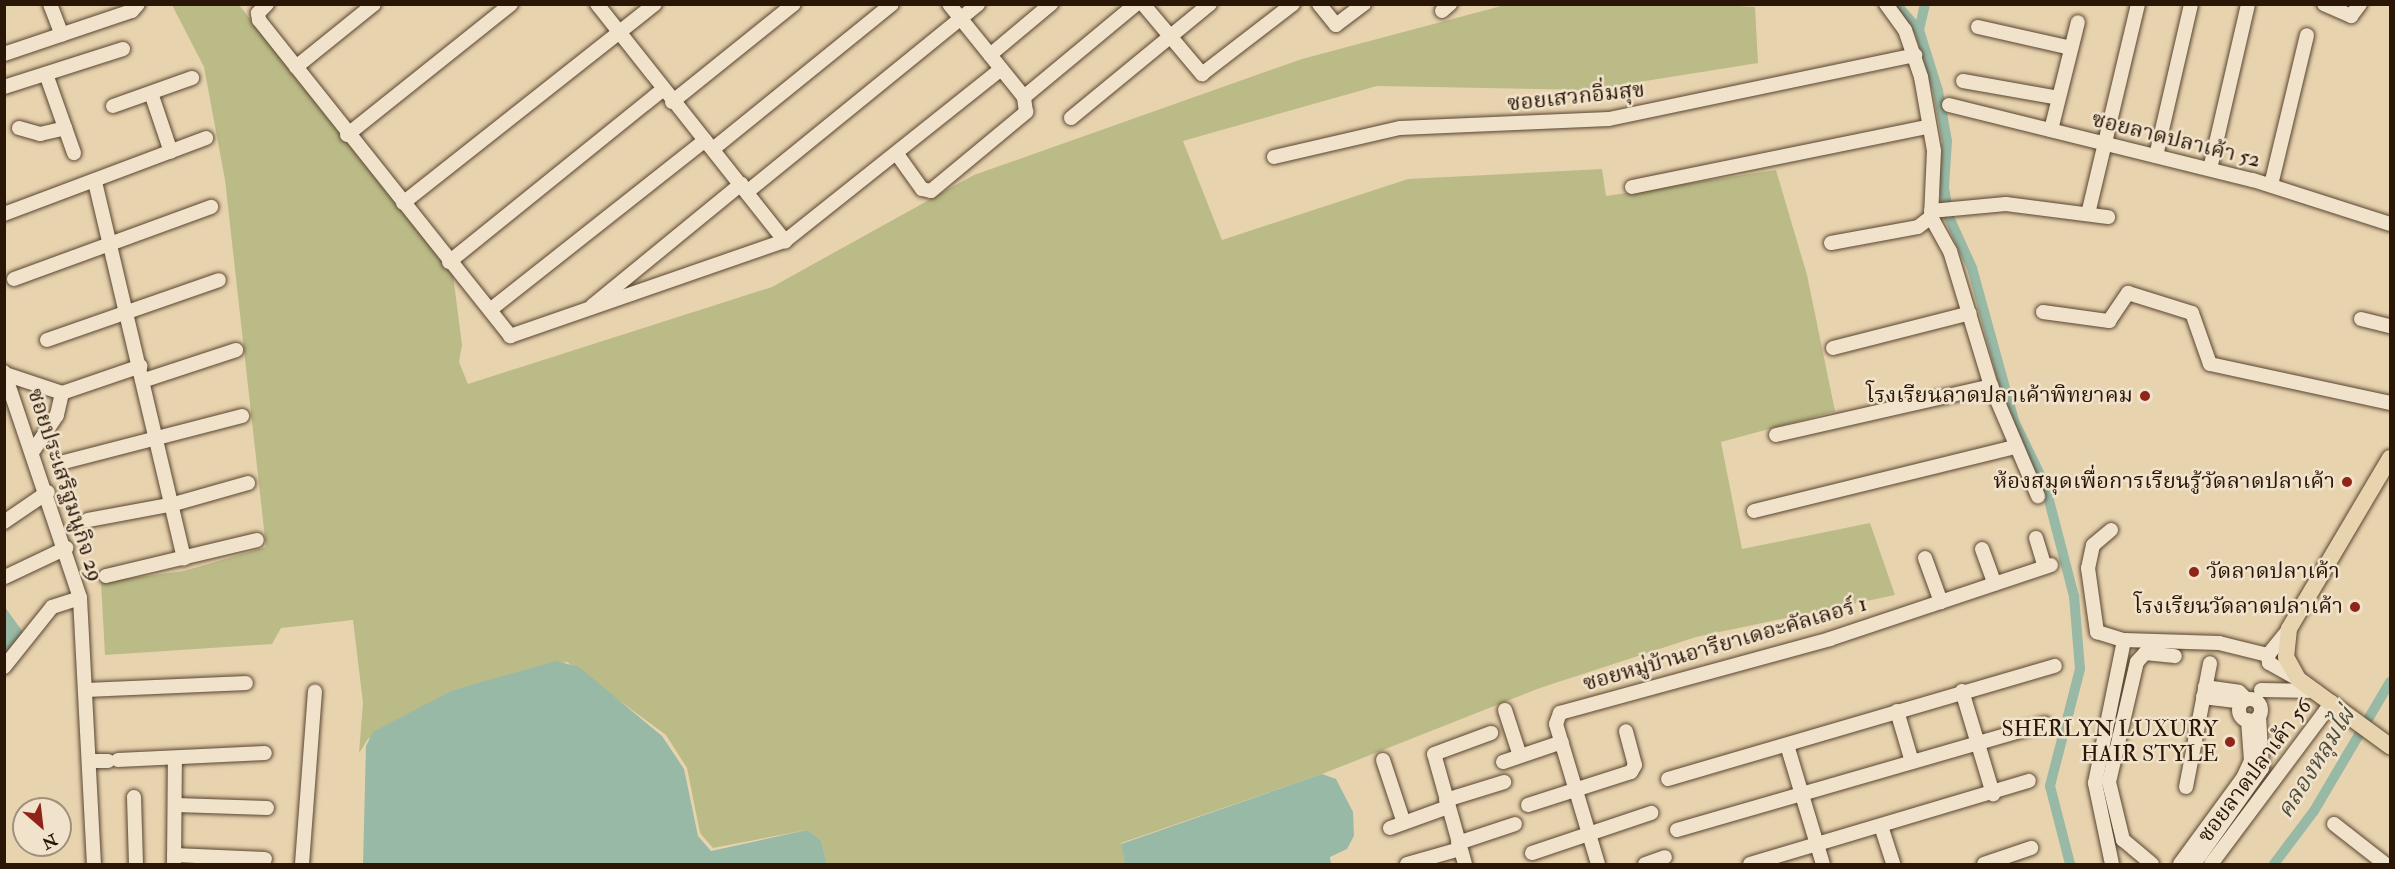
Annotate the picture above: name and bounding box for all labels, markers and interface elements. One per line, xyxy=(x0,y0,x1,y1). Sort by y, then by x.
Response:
street label: ซอยเสวกอิ่มสุข xyxy=(1506,77,1646,117)
street label: ซอยลาดปลาเค้า 52 xyxy=(2089,106,2263,174)
place label: โรงเรียนลาดปลาเค้าพิทยาคม xyxy=(1866,383,2133,409)
street label: ซอยประเสริฐมนูกิจ 29 xyxy=(21,385,109,585)
marker: โรงเรียนลาดปลาเค้าพิทยาคม xyxy=(2138,389,2152,403)
place label: ห้องสมุดเพื่อการเรียนรู้วัดลาดปลาเค้า xyxy=(1993,469,2335,495)
marker: ห้องสมุดเพื่อการเรียนรู้วัดลาดปลาเค้า xyxy=(2340,475,2354,489)
place label: วัดลาดปลาเค้า xyxy=(2206,559,2340,585)
marker: วัดลาดปลาเค้า xyxy=(2187,565,2201,579)
street label: ซอยหมู่บ้านอารียาเดอะคัลเลอร์ 1 xyxy=(1580,591,1870,697)
place label: โรงเรียนวัดลาดปลาเค้า xyxy=(2134,594,2343,620)
marker: โรงเรียนวัดลาดปลาเค้า xyxy=(2348,600,2362,614)
street label: ซอยลาดปลาเค้า 56 xyxy=(2192,694,2318,848)
water label: คลองหลุมไผ่ xyxy=(2271,702,2361,824)
place label: SHERLYN LUXURY HAIR STYLE xyxy=(2002,716,2218,768)
marker: SHERLYN LUXURY HAIR STYLE xyxy=(2223,735,2237,749)
north arrow xyxy=(12,797,72,857)
text: N xyxy=(38,829,61,853)

